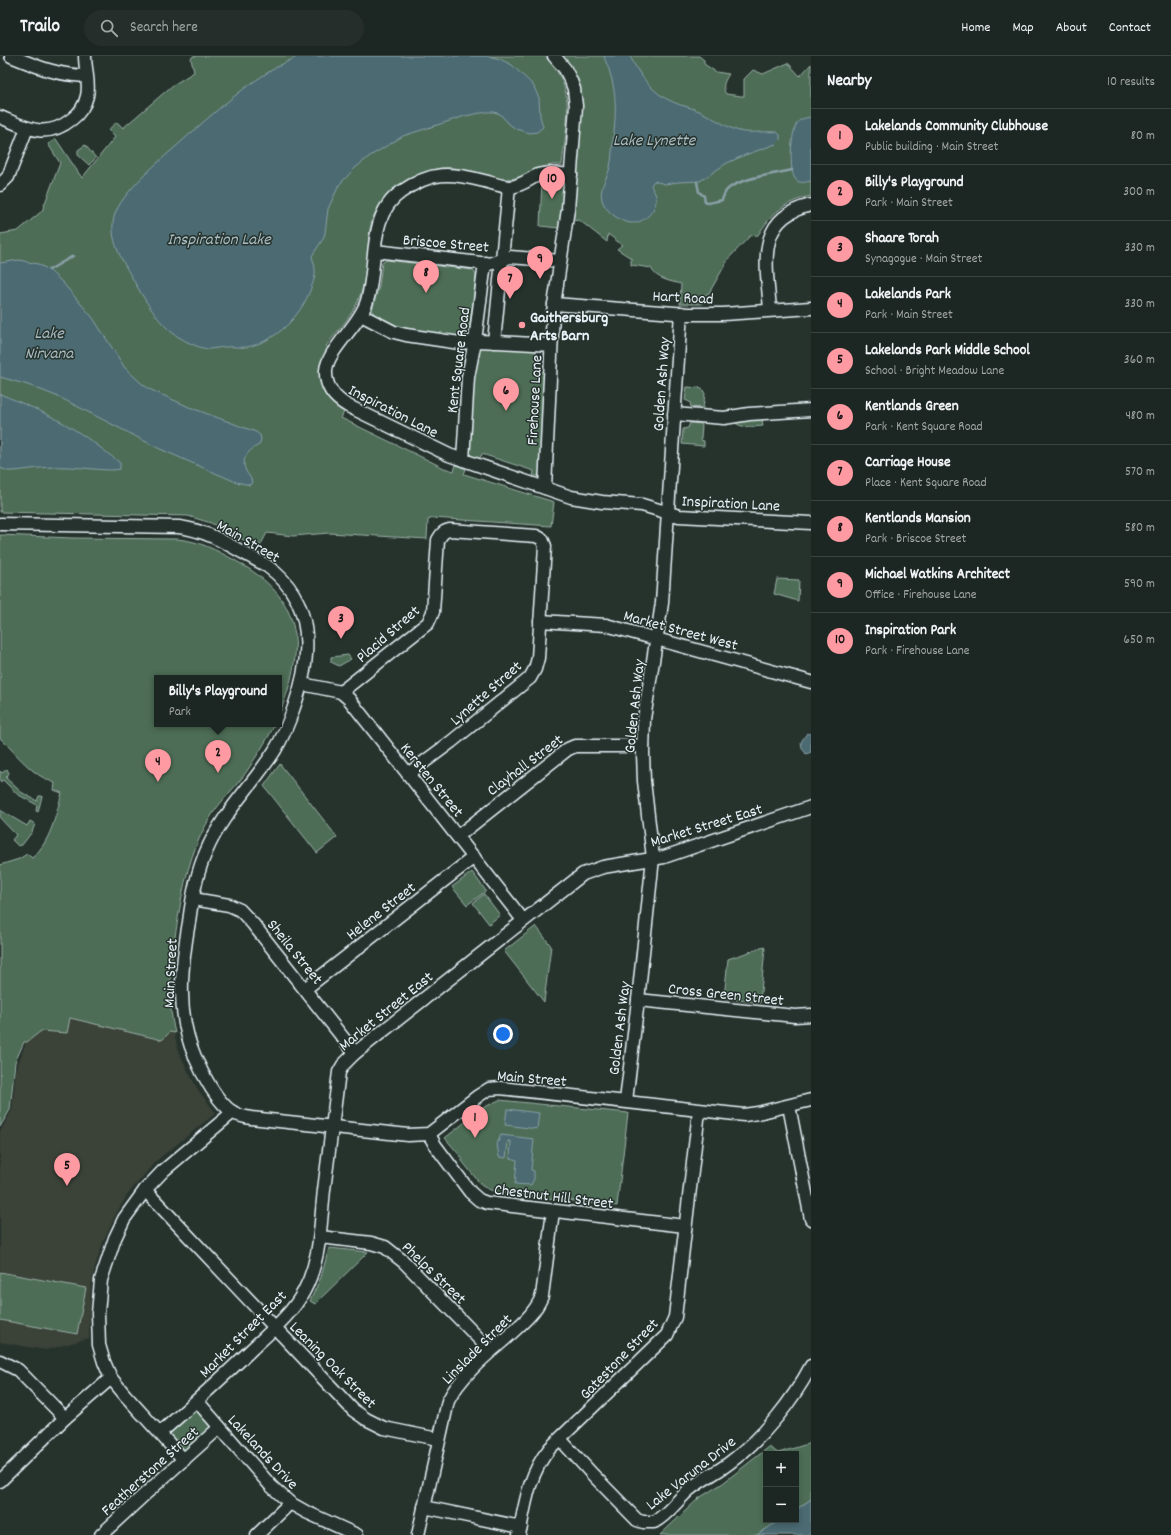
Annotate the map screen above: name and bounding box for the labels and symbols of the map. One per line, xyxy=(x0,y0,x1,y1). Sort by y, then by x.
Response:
water label: Lake Lynette xyxy=(613,130,697,154)
pin: 10 xyxy=(539,166,565,199)
water label: Inspiration Lake xyxy=(167,229,272,253)
street label: Briscoe Street xyxy=(402,229,490,260)
pin: 9 xyxy=(527,246,553,279)
pin: 8 xyxy=(413,260,439,293)
pin: 7 xyxy=(497,266,523,299)
street label: Hart Road xyxy=(652,285,714,312)
street label: Kent Square Road xyxy=(442,306,477,415)
place label: Gaithersburg Arts Barn xyxy=(530,307,608,348)
marker: Gaithersburg Arts Barn xyxy=(517,320,527,330)
water label: Lake Nirvana xyxy=(25,323,74,367)
street label: Golden Ash Way xyxy=(648,336,677,432)
street label: Firehouse Lane xyxy=(522,354,549,446)
pin: 6 xyxy=(493,378,519,411)
street label: Inspiration Lane xyxy=(344,380,442,445)
street label: Inspiration Lane xyxy=(681,490,781,519)
street label: Main Street xyxy=(212,515,284,570)
street label: Placid Street xyxy=(352,601,426,669)
street label: Market Street West xyxy=(621,605,740,658)
pin: 3 xyxy=(328,606,354,639)
street label: Lynette Street xyxy=(446,656,528,732)
street label: Golden Ash Way xyxy=(619,658,652,754)
street label: Clayhall Street xyxy=(482,729,569,802)
street label: Kersten Street xyxy=(394,738,468,823)
pin: 2 xyxy=(205,740,231,773)
pin: 4 xyxy=(145,749,171,782)
street label: Market Street East xyxy=(648,798,766,854)
street label: Helene Street xyxy=(342,877,421,947)
street label: Sheila Street xyxy=(261,915,328,990)
street label: Main Street xyxy=(158,938,185,1009)
street label: Market Street East xyxy=(334,966,439,1057)
street label: Cross Green Street xyxy=(667,978,785,1013)
street label: Golden Ash Way xyxy=(603,980,638,1076)
your location xyxy=(493,1024,513,1044)
street label: Main Street xyxy=(496,1065,568,1094)
pin: 1 xyxy=(462,1105,488,1138)
pin: 5 xyxy=(54,1153,80,1186)
street label: Chestnut Hill Street xyxy=(493,1179,615,1216)
street label: Phelps Street xyxy=(396,1237,471,1311)
street label: Market Street East xyxy=(195,1286,293,1384)
street label: Linslade Street xyxy=(437,1309,518,1390)
street label: Gatestone Street xyxy=(575,1314,665,1406)
street label: Leaning Oak Street xyxy=(283,1317,381,1415)
street label: Lakelands Drive xyxy=(221,1410,303,1495)
street label: Featherstone Street xyxy=(97,1422,205,1522)
street label: Lake Varuna Drive xyxy=(642,1431,741,1517)

